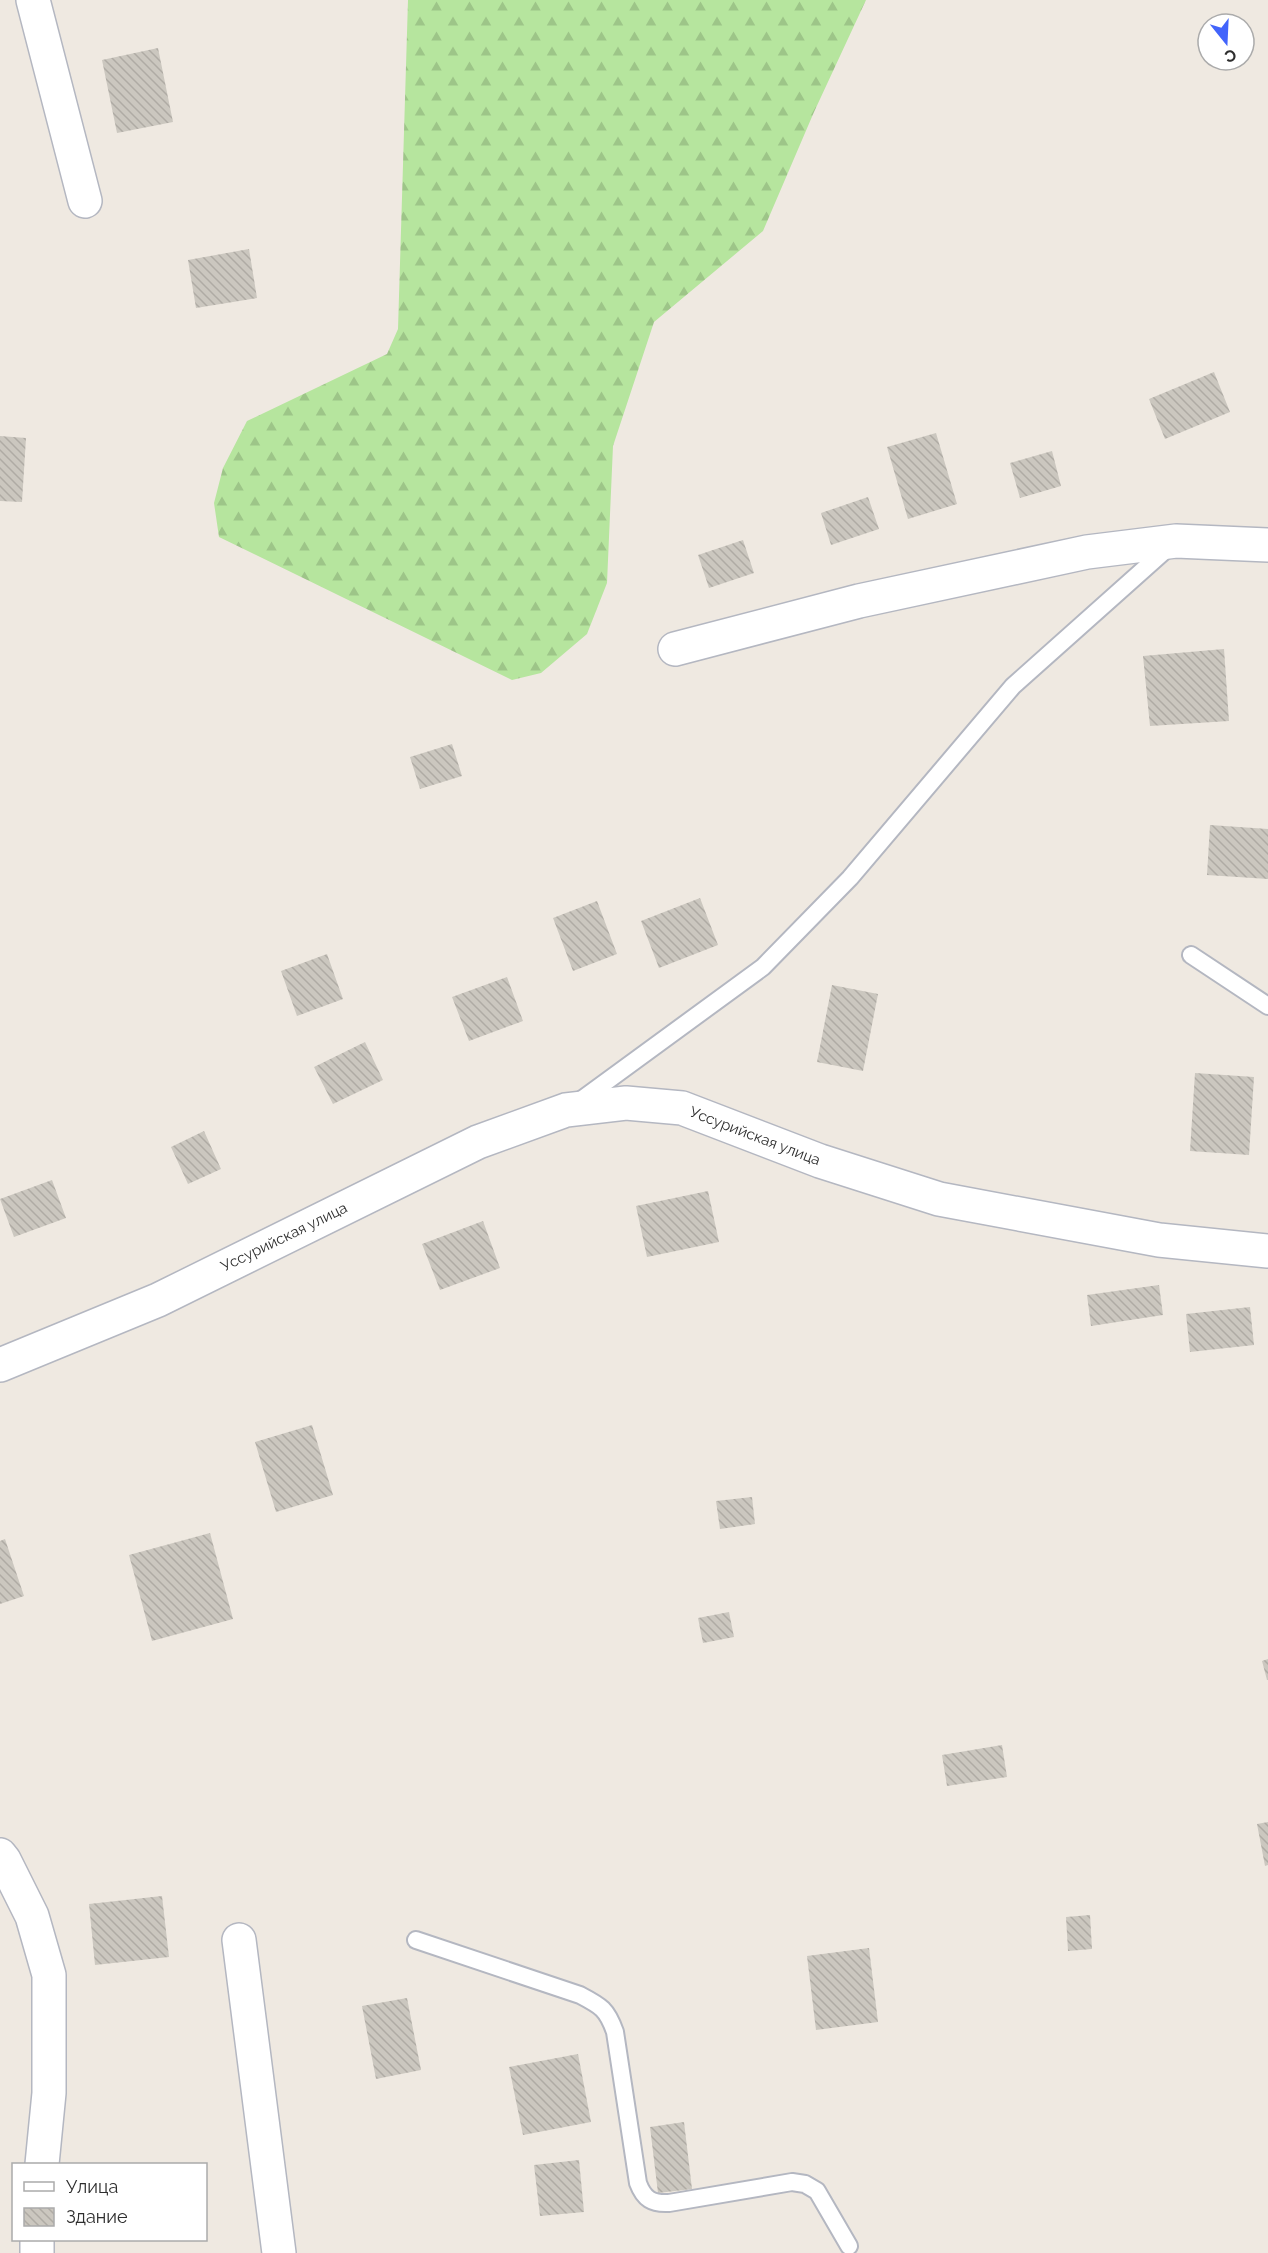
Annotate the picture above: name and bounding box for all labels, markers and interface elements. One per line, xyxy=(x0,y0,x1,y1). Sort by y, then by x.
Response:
north arrow xyxy=(1196,12,1256,72)
text: С xyxy=(1222,45,1239,67)
street label: Уссурийская улица xyxy=(687,1103,823,1169)
street label: Уссурийская улица xyxy=(218,1199,350,1275)
legend xyxy=(12,2163,207,2241)
text: Улица xyxy=(66,2176,118,2197)
text: Здание xyxy=(66,2206,128,2227)

